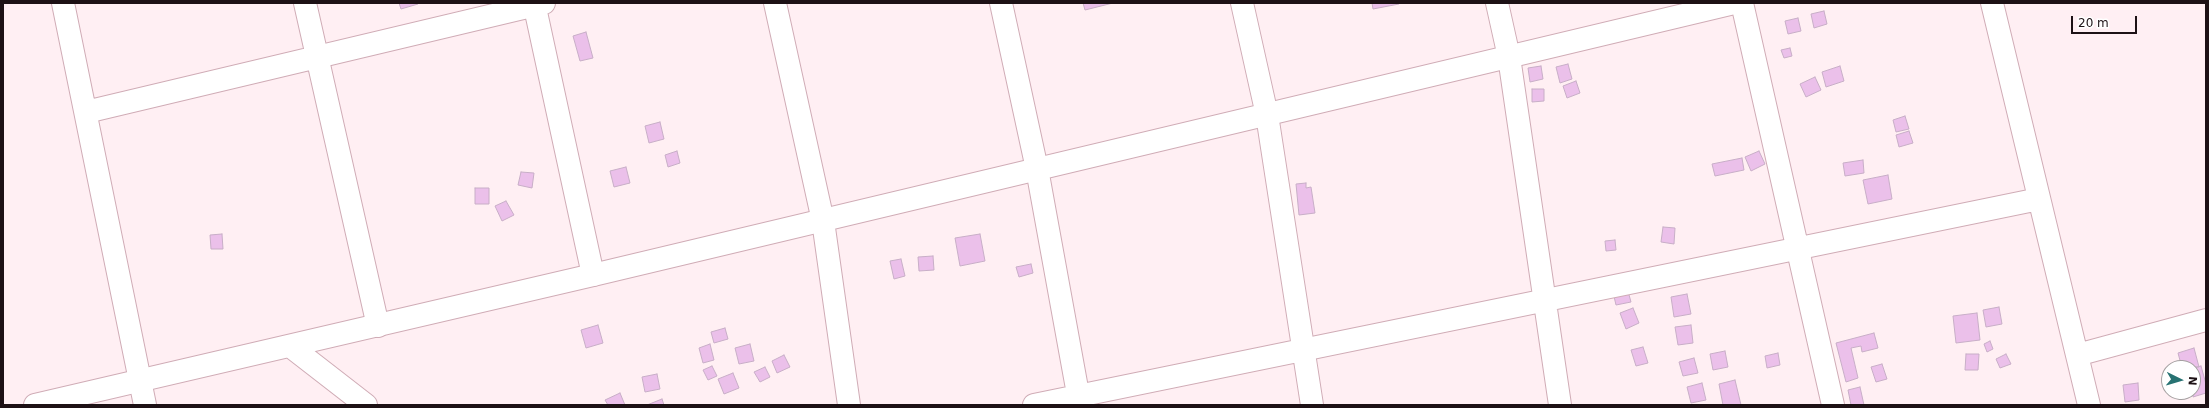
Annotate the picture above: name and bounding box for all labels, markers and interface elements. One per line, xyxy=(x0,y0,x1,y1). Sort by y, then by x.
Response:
scale bar xyxy=(2073,8,2139,34)
text: 20 m xyxy=(2078,16,2109,30)
north arrow xyxy=(2161,360,2201,400)
text: N xyxy=(2186,376,2199,386)

